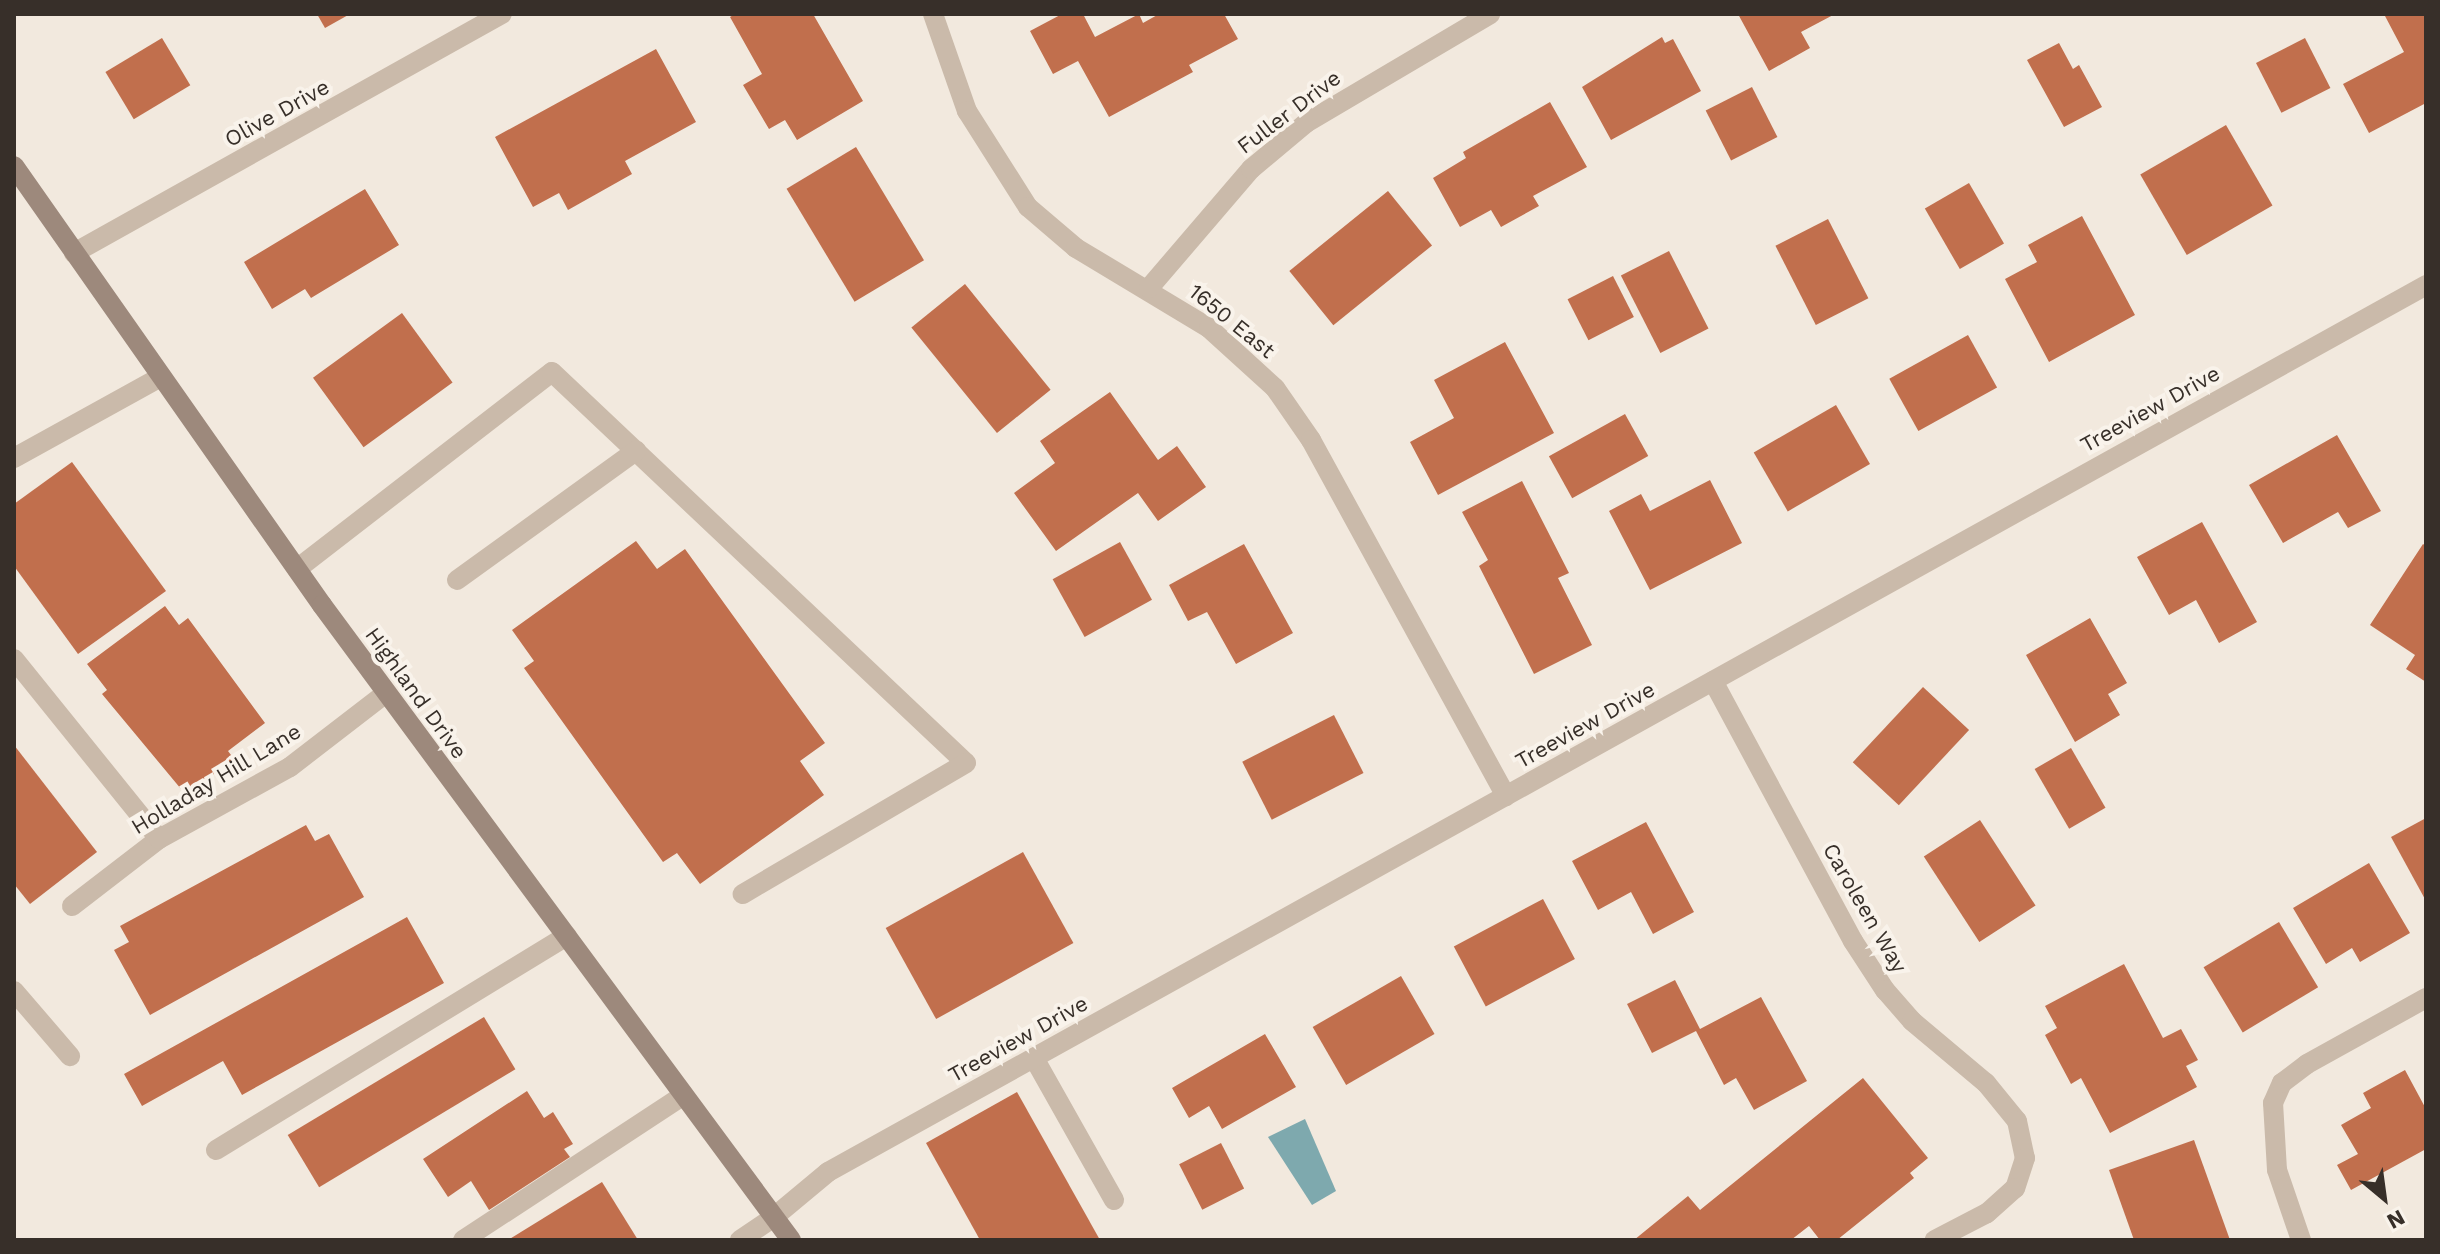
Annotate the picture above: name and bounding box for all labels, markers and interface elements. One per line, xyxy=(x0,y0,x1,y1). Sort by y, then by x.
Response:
street label: Fuller Drive xyxy=(1232,64,1346,160)
street label: Olive Drive xyxy=(220,73,334,153)
street label: 1650 East xyxy=(1184,278,1280,364)
street label: Treeview Drive xyxy=(2075,360,2225,458)
street label: Highland Drive xyxy=(359,622,473,764)
street label: Treeview Drive xyxy=(1510,676,1660,774)
street label: Holladay Hill Lane xyxy=(126,718,306,840)
street label: Caroleen Way xyxy=(1817,838,1913,978)
street label: Treeview Drive xyxy=(943,990,1093,1088)
north arrow xyxy=(2344,1158,2424,1238)
text: N xyxy=(2383,1205,2409,1234)

